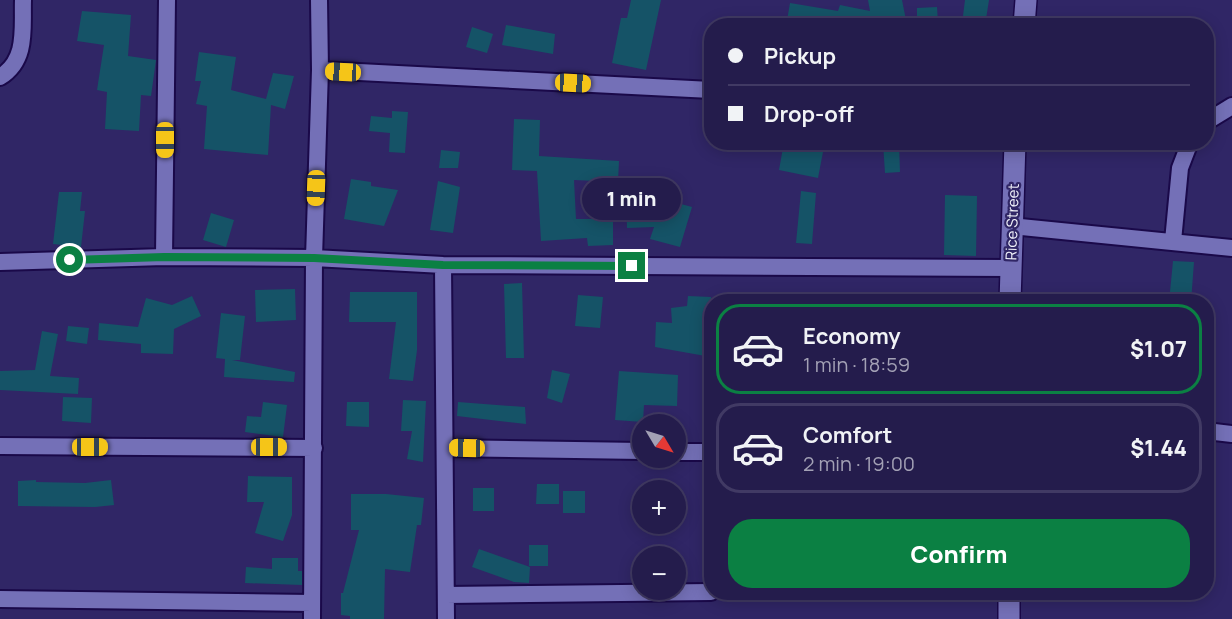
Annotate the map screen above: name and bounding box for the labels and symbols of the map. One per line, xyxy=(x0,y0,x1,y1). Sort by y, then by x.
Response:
car xyxy=(325,62,361,82)
car xyxy=(555,73,591,93)
car xyxy=(156,122,174,158)
car xyxy=(306,170,326,206)
callout: 1 min xyxy=(582,179,682,221)
street label: Rice Street xyxy=(1000,183,1024,261)
route start xyxy=(56,246,83,273)
route end xyxy=(618,252,645,279)
north arrow xyxy=(632,414,686,468)
car xyxy=(72,438,108,456)
car xyxy=(251,438,287,456)
car xyxy=(449,439,485,457)

